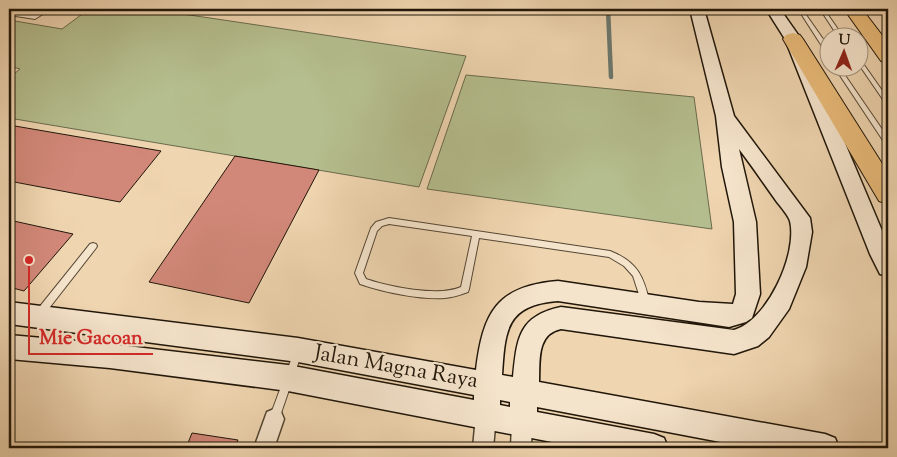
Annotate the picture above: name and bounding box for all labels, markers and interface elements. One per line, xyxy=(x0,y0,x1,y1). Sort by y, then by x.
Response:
north arrow xyxy=(820,28,870,78)
text: U xyxy=(838,31,851,51)
callout: Mie Gacoan xyxy=(29,319,153,354)
text: Mie Gacoan xyxy=(39,325,143,354)
street label: Jalan Magna Raya xyxy=(311,338,480,398)

